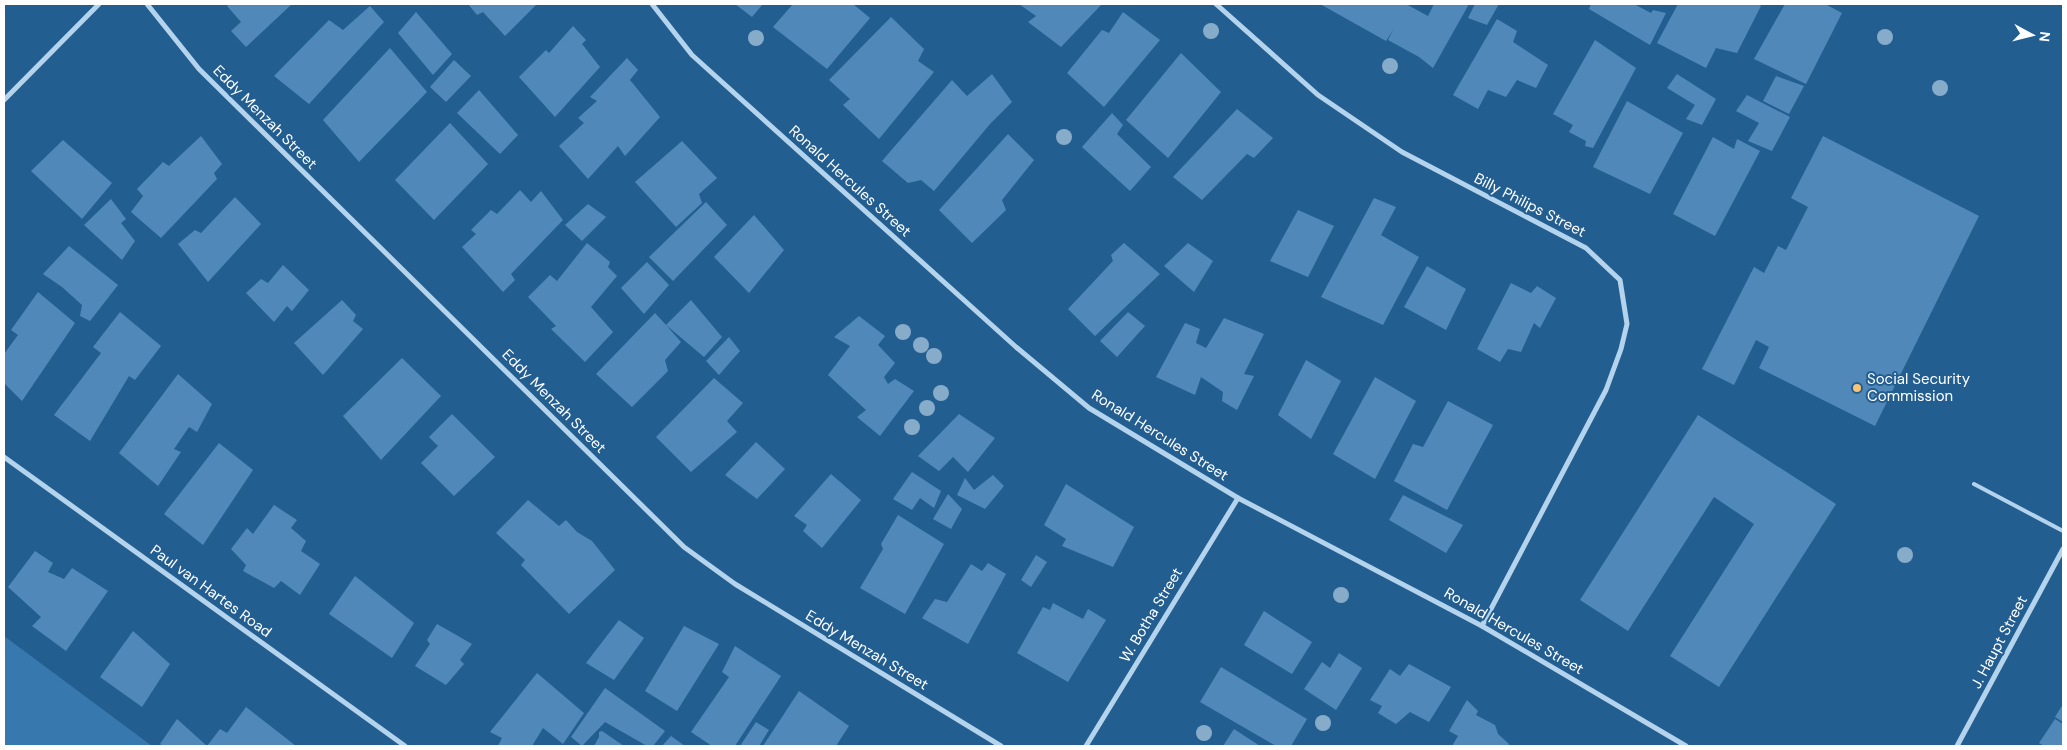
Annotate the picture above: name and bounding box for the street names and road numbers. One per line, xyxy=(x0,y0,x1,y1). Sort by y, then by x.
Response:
street label: Eddy Menzah Street xyxy=(209,61,321,173)
street label: Ronald Hercules Street xyxy=(785,121,915,241)
street label: Billy Philips Street xyxy=(1471,168,1589,242)
street label: Eddy Menzah Street xyxy=(498,345,610,457)
street label: Ronald Hercules Street xyxy=(1088,385,1232,485)
street label: Paul van Hartes Road xyxy=(146,540,276,642)
street label: W. Botha Street xyxy=(1115,564,1187,666)
street label: Ronald Hercules Street xyxy=(1441,583,1587,679)
street label: J. Haupt Street xyxy=(1966,592,2032,692)
street label: Eddy Menzah Street xyxy=(802,605,932,695)

